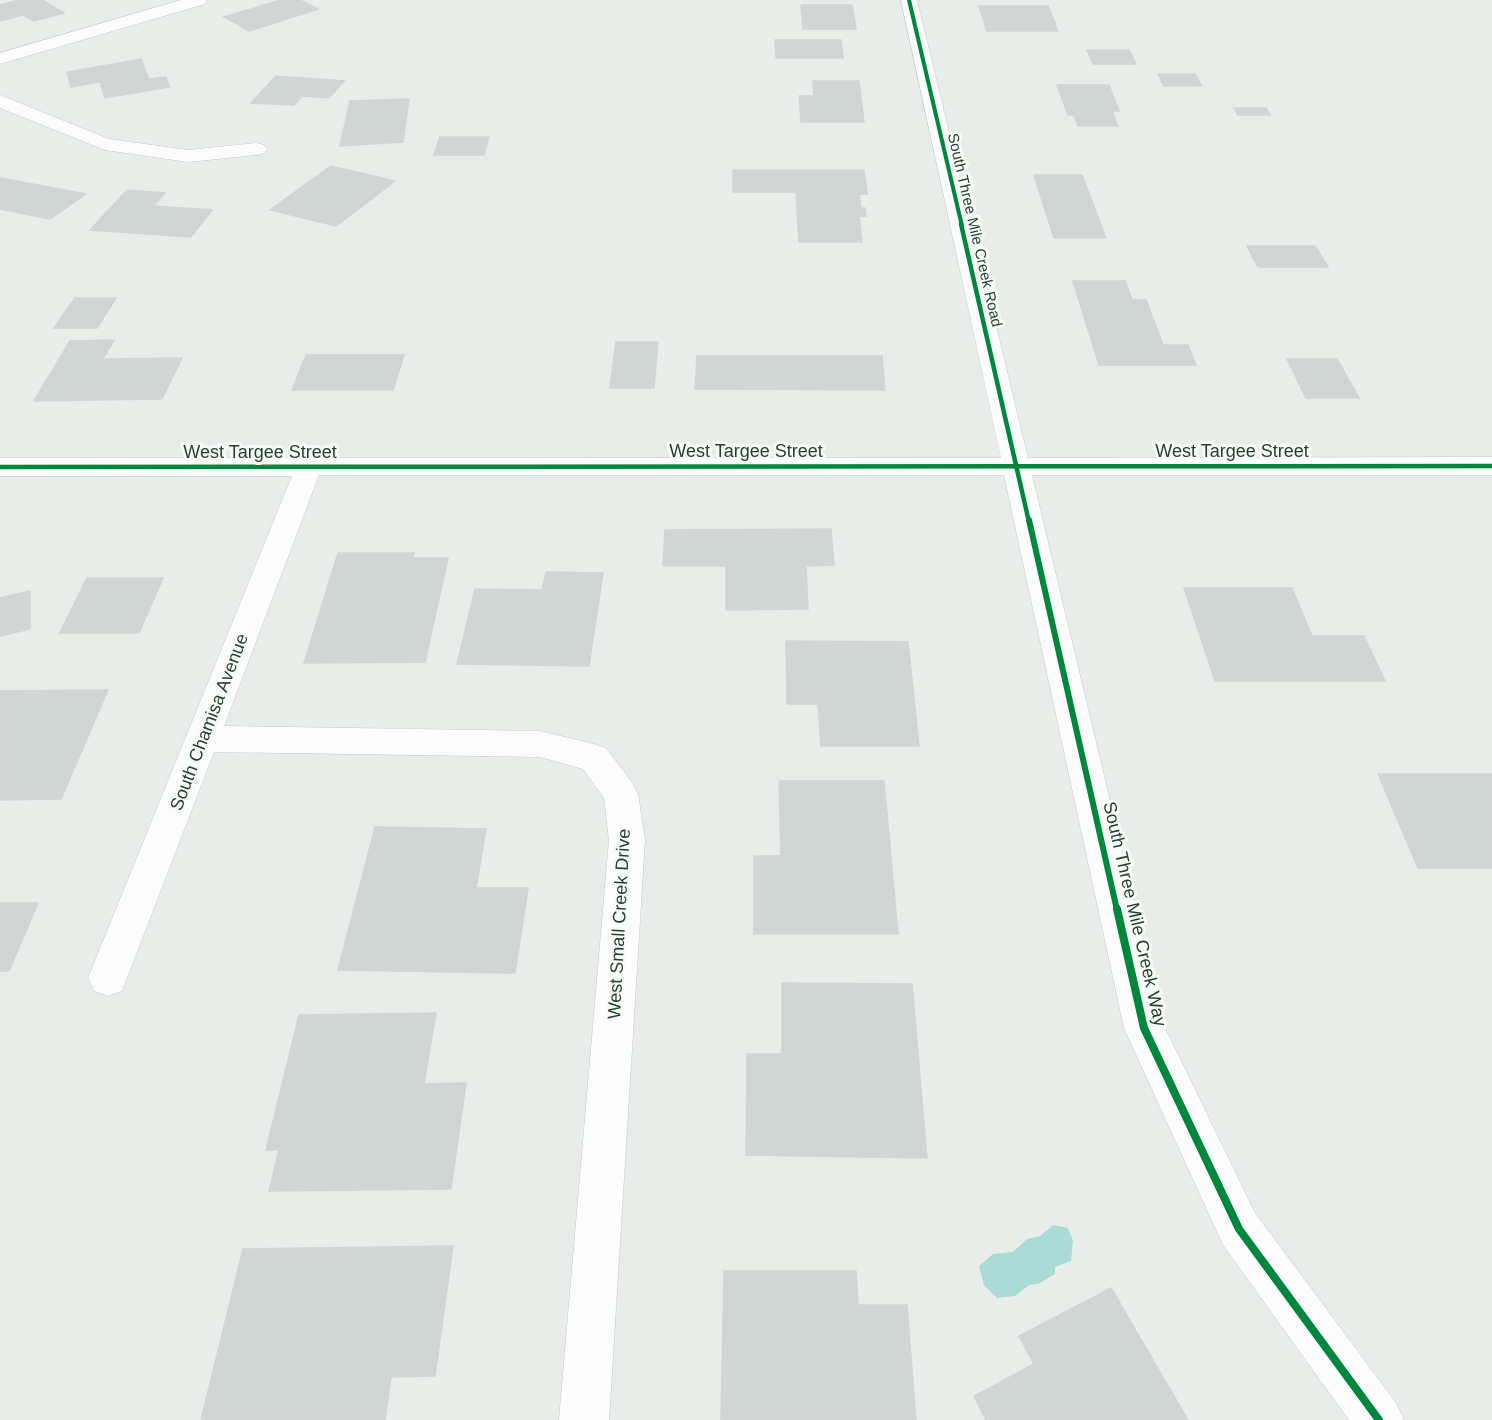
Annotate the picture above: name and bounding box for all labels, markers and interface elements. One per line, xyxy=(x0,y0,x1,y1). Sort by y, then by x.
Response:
street label: South Three Mile Creek Road xyxy=(945,131,1006,328)
street label: West Targee Street xyxy=(669,441,823,461)
street label: West Targee Street xyxy=(1155,441,1309,461)
street label: West Targee Street xyxy=(183,442,337,462)
street label: South Chamisa Avenue xyxy=(166,631,252,813)
street label: South Three Mile Creek Way xyxy=(1099,800,1171,1028)
street label: West Small Creek Drive xyxy=(604,828,634,1020)

